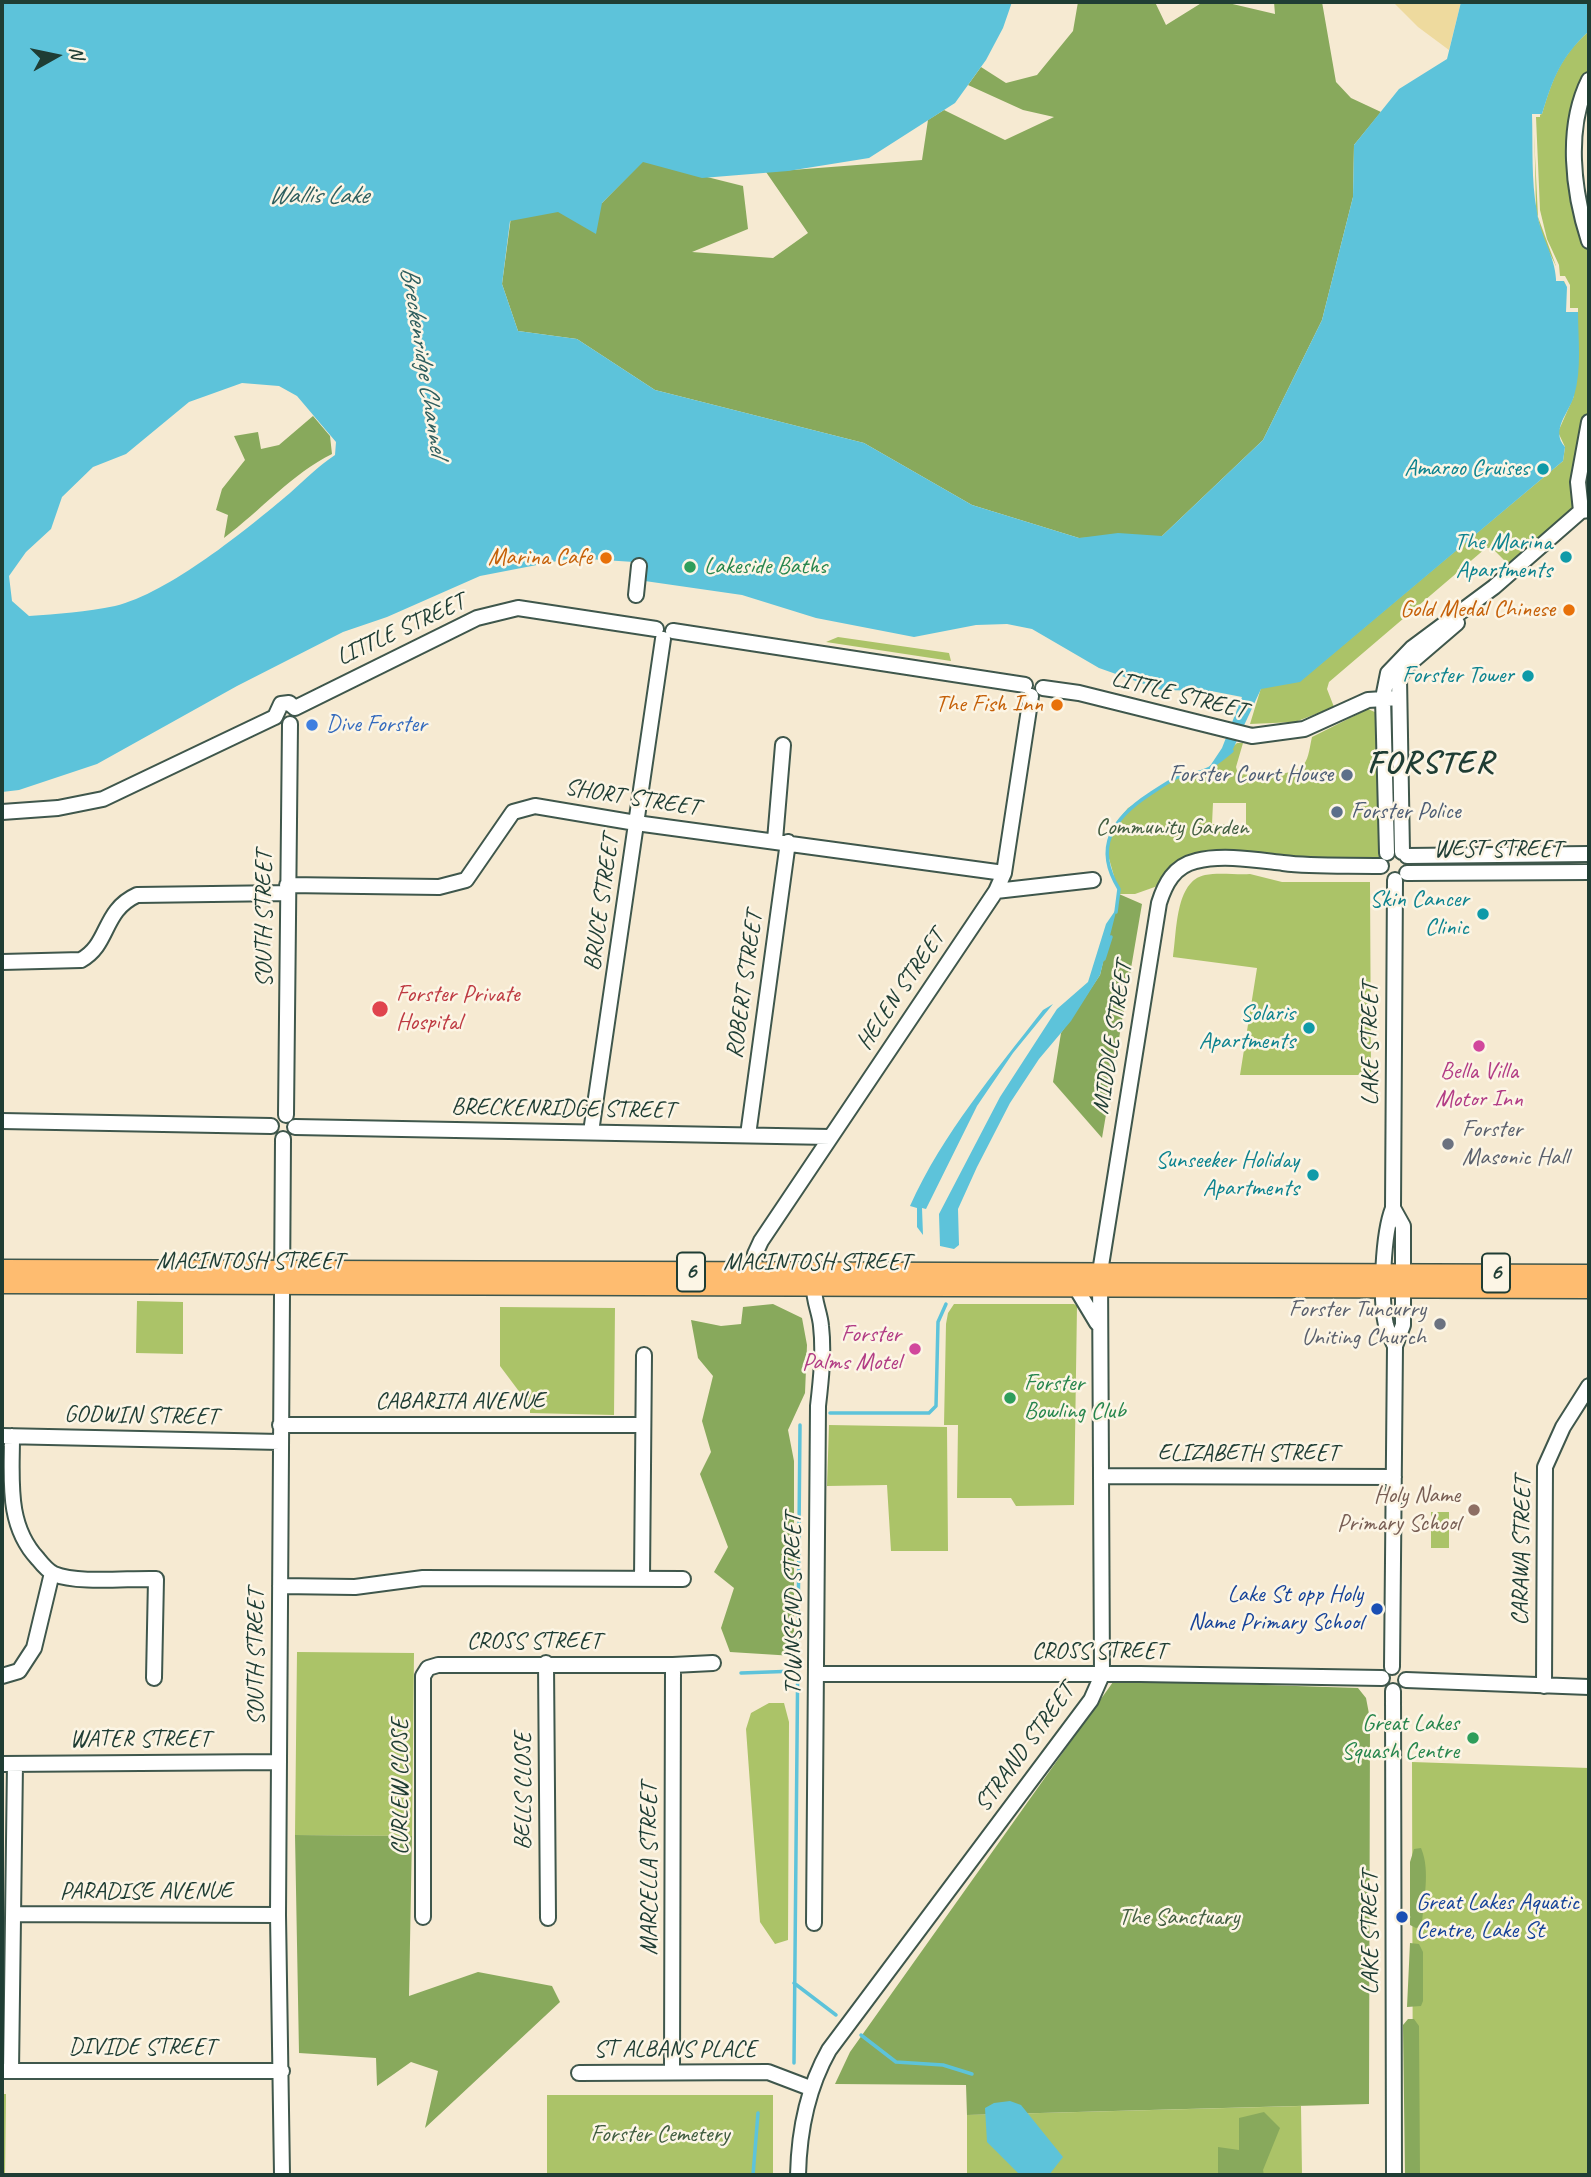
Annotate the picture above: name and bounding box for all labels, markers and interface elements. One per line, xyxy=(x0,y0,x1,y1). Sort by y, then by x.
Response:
north arrow xyxy=(21,21,91,91)
text: N xyxy=(64,45,90,60)
water label: Wallis Lake xyxy=(268,180,368,212)
water label: Breckenridge Channel xyxy=(393,265,453,457)
place label: Amaroo Cruises xyxy=(1404,455,1529,483)
marker: Amaroo Cruises xyxy=(1535,461,1551,477)
place label: The Marina Apartments xyxy=(1454,529,1552,585)
place label: Marina Cafe xyxy=(488,544,592,572)
marker: The Marina Apartments xyxy=(1558,549,1574,565)
marker: Marina Cafe xyxy=(598,550,614,566)
place label: Lakeside Baths xyxy=(704,553,827,581)
marker: Lakeside Baths xyxy=(682,559,698,575)
street label: LITTLE STREET xyxy=(332,588,470,672)
place label: Gold Medal Chinese xyxy=(1400,596,1555,624)
marker: Gold Medal Chinese xyxy=(1561,602,1577,618)
place label: Forster Tower xyxy=(1402,662,1514,690)
street label: LITTLE STREET xyxy=(1108,664,1250,726)
marker: Forster Tower xyxy=(1520,668,1536,684)
place label: The Fish Inn xyxy=(935,691,1043,719)
marker: The Fish Inn xyxy=(1049,697,1065,713)
place label: Dive Forster xyxy=(326,711,427,739)
marker: Dive Forster xyxy=(304,717,320,733)
district label: FORSTER xyxy=(1370,745,1492,783)
place label: Forster Court House xyxy=(1169,761,1333,789)
marker: Forster Court House xyxy=(1339,767,1355,783)
street label: SHORT STREET xyxy=(563,773,701,823)
place label: Forster Police xyxy=(1351,798,1461,826)
marker: Forster Police xyxy=(1329,804,1345,820)
park label: Community Garden xyxy=(1096,814,1248,842)
street label: BRUCE STREET xyxy=(578,833,626,973)
street label: WEST STREET xyxy=(1434,836,1562,864)
street label: SOUTH STREET xyxy=(251,851,279,987)
place label: Skin Cancer Clinic xyxy=(1370,886,1469,942)
marker: Skin Cancer Clinic xyxy=(1475,906,1491,922)
street label: ROBERT STREET xyxy=(720,910,770,1060)
street label: HELEN STREET xyxy=(850,925,952,1055)
street label: MIDDLE STREET xyxy=(1087,960,1139,1116)
place label: Forster Private Hospital xyxy=(396,981,520,1037)
street label: LAKE STREET xyxy=(1357,982,1385,1106)
marker: Forster Private Hospital xyxy=(370,999,390,1019)
place label: Solaris Apartments xyxy=(1199,1000,1295,1056)
marker: Solaris Apartments xyxy=(1301,1020,1317,1036)
marker: Bella Villa Motor Inn xyxy=(1471,1038,1487,1054)
place label: Bella Villa Motor Inn xyxy=(1435,1058,1523,1114)
street label: BRECKENRIDGE STREET xyxy=(451,1093,675,1125)
place label: Forster Masonic Hall xyxy=(1462,1116,1569,1172)
marker: Forster Masonic Hall xyxy=(1440,1136,1456,1152)
place label: Sunseeker Holiday Apartments xyxy=(1155,1147,1299,1203)
marker: Sunseeker Holiday Apartments xyxy=(1305,1167,1321,1183)
street label: MACINTOSH STREET xyxy=(156,1248,344,1276)
street label: MACINTOSH STREET xyxy=(723,1249,911,1277)
road number: 6 xyxy=(677,1252,705,1292)
road number: 6 xyxy=(1482,1254,1510,1292)
place label: Forster Tuncurry Uniting Church xyxy=(1289,1296,1426,1352)
marker: Forster Tuncurry Uniting Church xyxy=(1432,1316,1448,1332)
place label: Forster Palms Motel xyxy=(802,1321,901,1377)
marker: Forster Palms Motel xyxy=(907,1341,923,1357)
place label: Forster Bowling Club xyxy=(1024,1370,1126,1426)
street label: CABARITA AVENUE xyxy=(375,1388,545,1416)
marker: Forster Bowling Club xyxy=(1002,1390,1018,1406)
street label: GODWIN STREET xyxy=(64,1400,218,1432)
street label: ELIZABETH STREET xyxy=(1158,1440,1338,1468)
street label: CARAWA STREET xyxy=(1506,1476,1538,1626)
place label: Holy Name Primary School xyxy=(1337,1482,1460,1538)
marker: Holy Name Primary School xyxy=(1466,1502,1482,1518)
street label: TOWNSEND STREET xyxy=(780,1513,808,1695)
place label: Lake St opp Holy Name Primary School xyxy=(1188,1581,1363,1637)
street label: SOUTH STREET xyxy=(243,1589,271,1725)
marker: Lake St opp Holy Name Primary School xyxy=(1369,1601,1385,1617)
street label: CROSS STREET xyxy=(467,1628,601,1656)
street label: CROSS STREET xyxy=(1032,1638,1166,1666)
street label: STRAND STREET xyxy=(969,1678,1081,1818)
place label: Great Lakes Squash Centre xyxy=(1341,1710,1459,1766)
street label: CURLEW CLOSE xyxy=(387,1719,415,1855)
street label: WATER STREET xyxy=(70,1726,210,1754)
marker: Great Lakes Squash Centre xyxy=(1465,1730,1481,1746)
street label: BELLS CLOSE xyxy=(510,1732,538,1850)
street label: MARCELLA STREET xyxy=(636,1783,664,1955)
street label: LAKE STREET xyxy=(1357,1871,1385,1995)
street label: PARADISE AVENUE xyxy=(60,1878,232,1906)
place label: Great Lakes Aquatic Centre, Lake St xyxy=(1416,1889,1579,1945)
park label: The Sanctuary xyxy=(1119,1904,1239,1932)
marker: Great Lakes Aquatic Centre, Lake St xyxy=(1394,1909,1410,1925)
street label: DIVIDE STREET xyxy=(68,2034,216,2062)
street label: ST ALBANS PLACE xyxy=(594,2036,756,2064)
park label: Forster Cemetery xyxy=(591,2121,729,2149)

